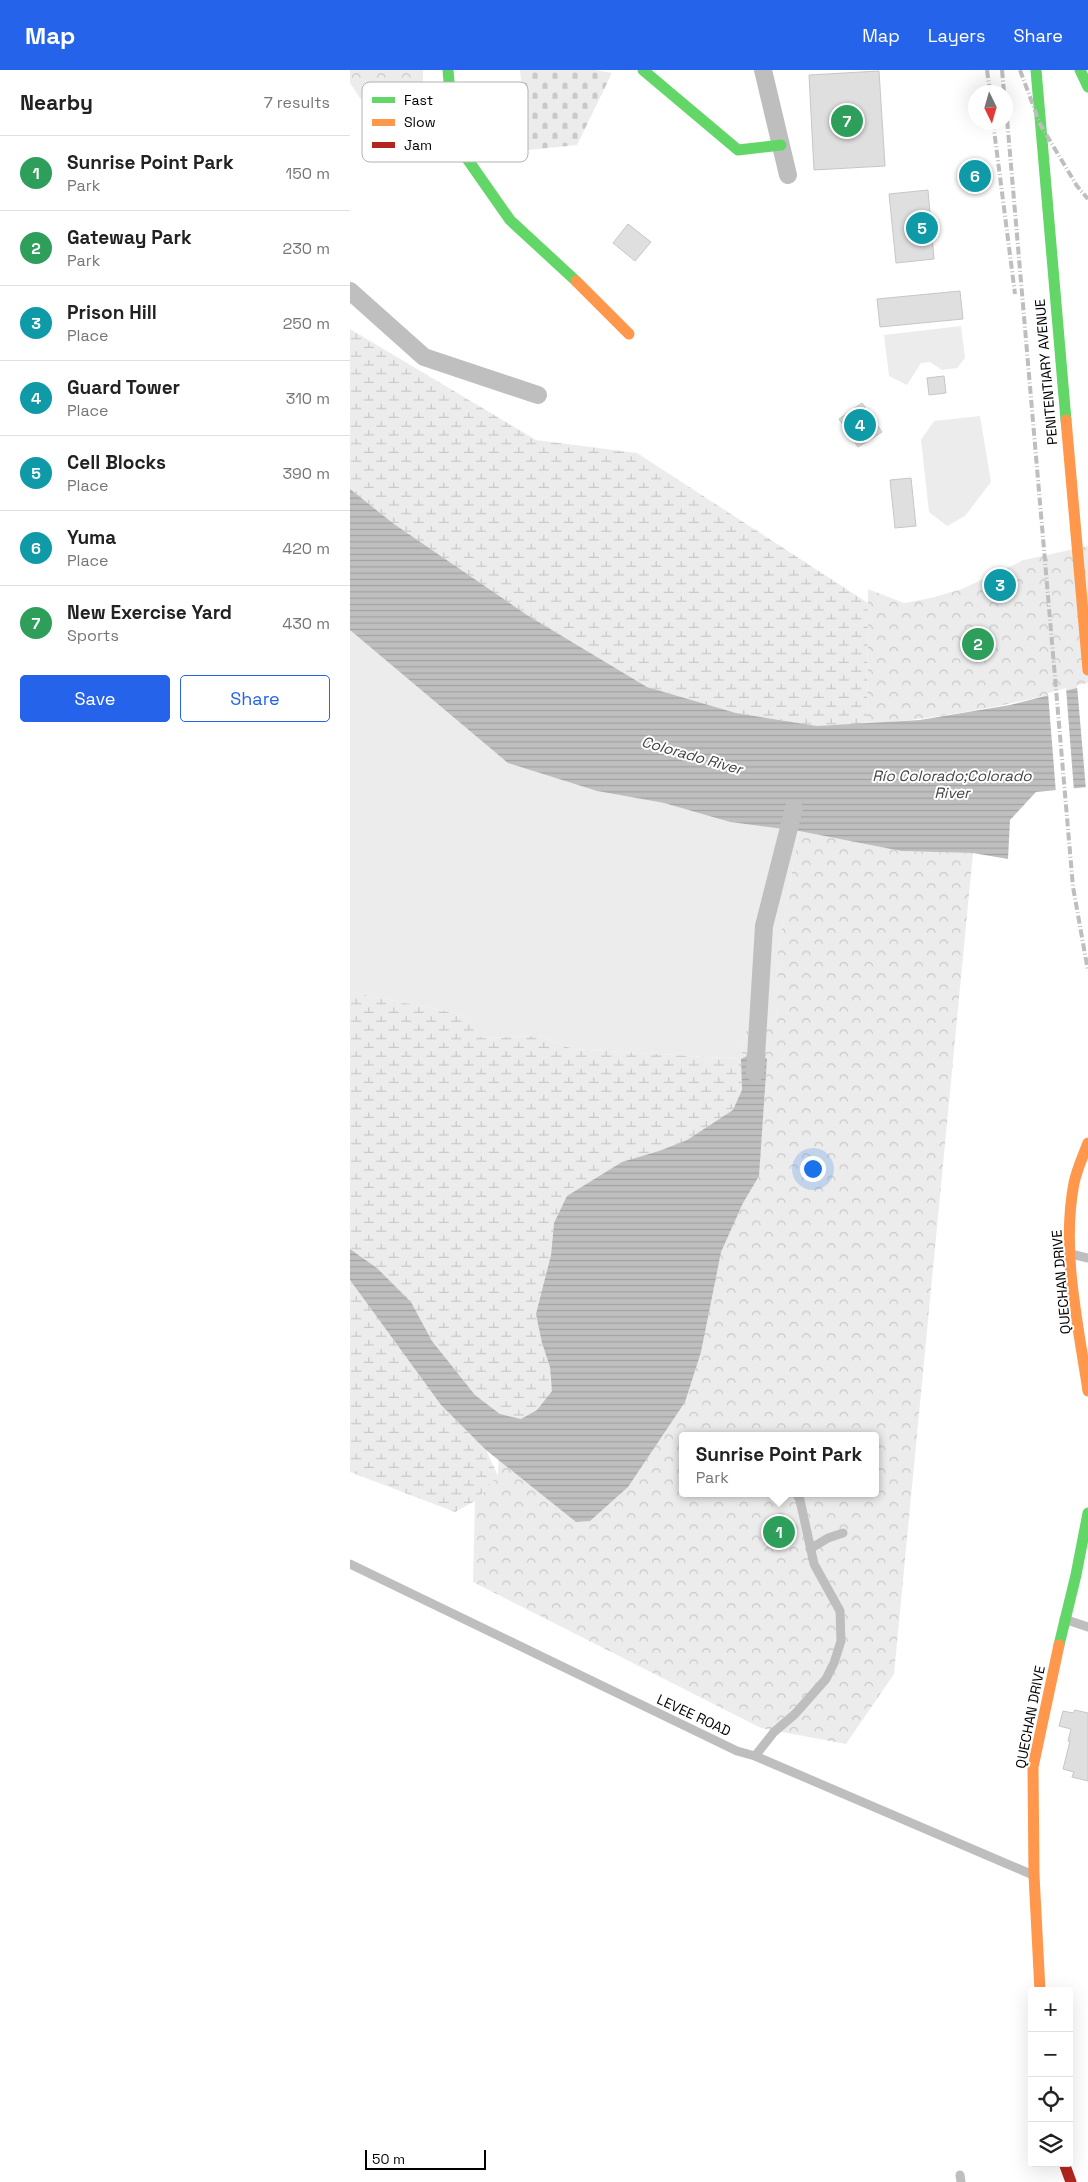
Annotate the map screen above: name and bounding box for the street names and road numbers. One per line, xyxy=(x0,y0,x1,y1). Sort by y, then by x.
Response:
street label: PENITENTIARY AVENUE xyxy=(1031,298,1061,446)
street label: QUECHAN DRIVE xyxy=(1047,1229,1075,1335)
street label: QUECHAN DRIVE xyxy=(1011,1664,1049,1770)
street label: LEVEE ROAD xyxy=(654,1690,734,1740)

